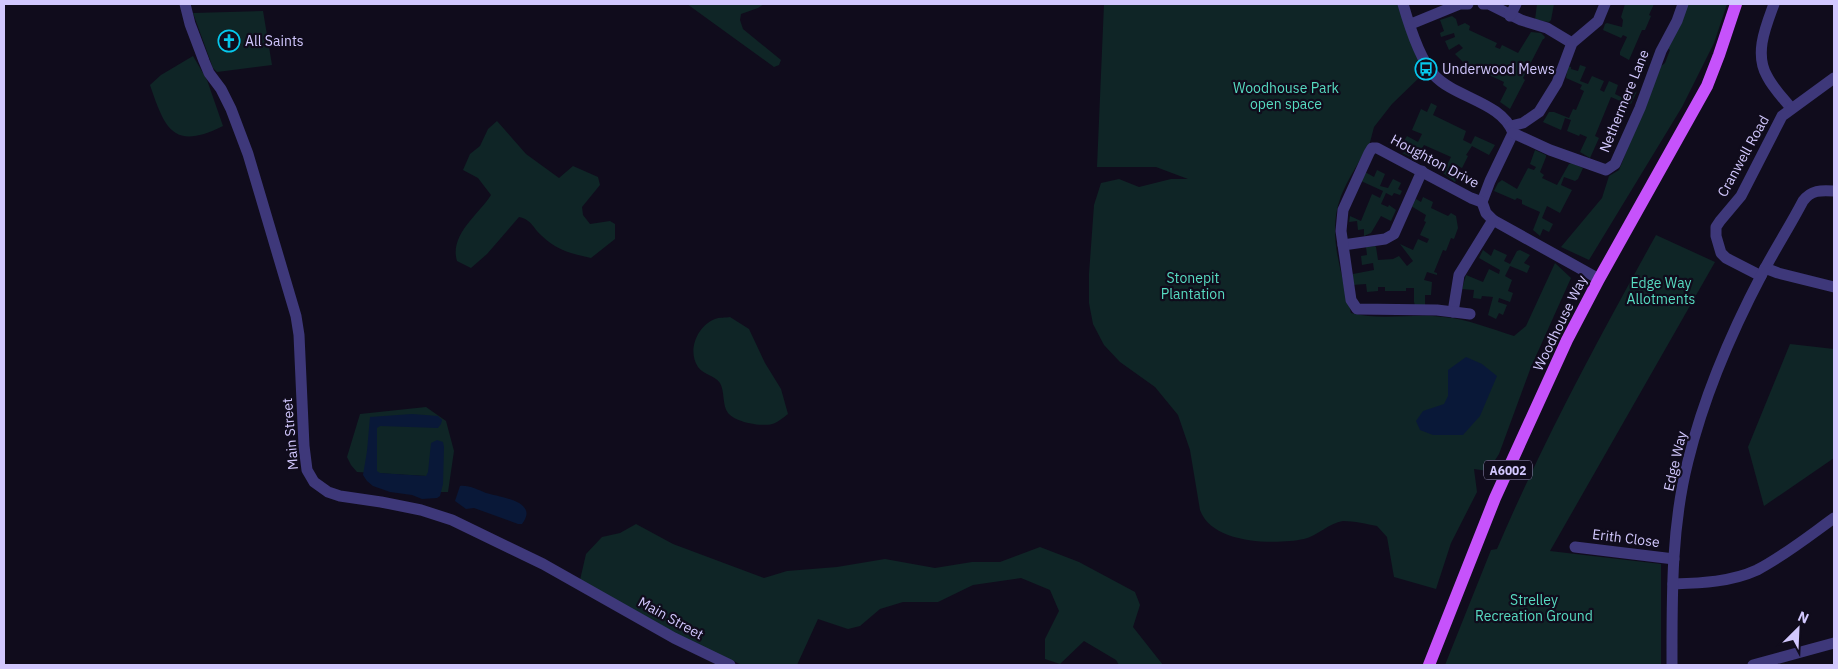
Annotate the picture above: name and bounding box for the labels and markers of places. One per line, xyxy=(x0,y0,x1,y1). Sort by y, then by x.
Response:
church icon: All Saints xyxy=(217,29,241,53)
place label: All Saints xyxy=(245,32,304,50)
bus stop icon: Underwood Mews xyxy=(1414,57,1438,81)
place label: Underwood Mews xyxy=(1442,60,1555,78)

